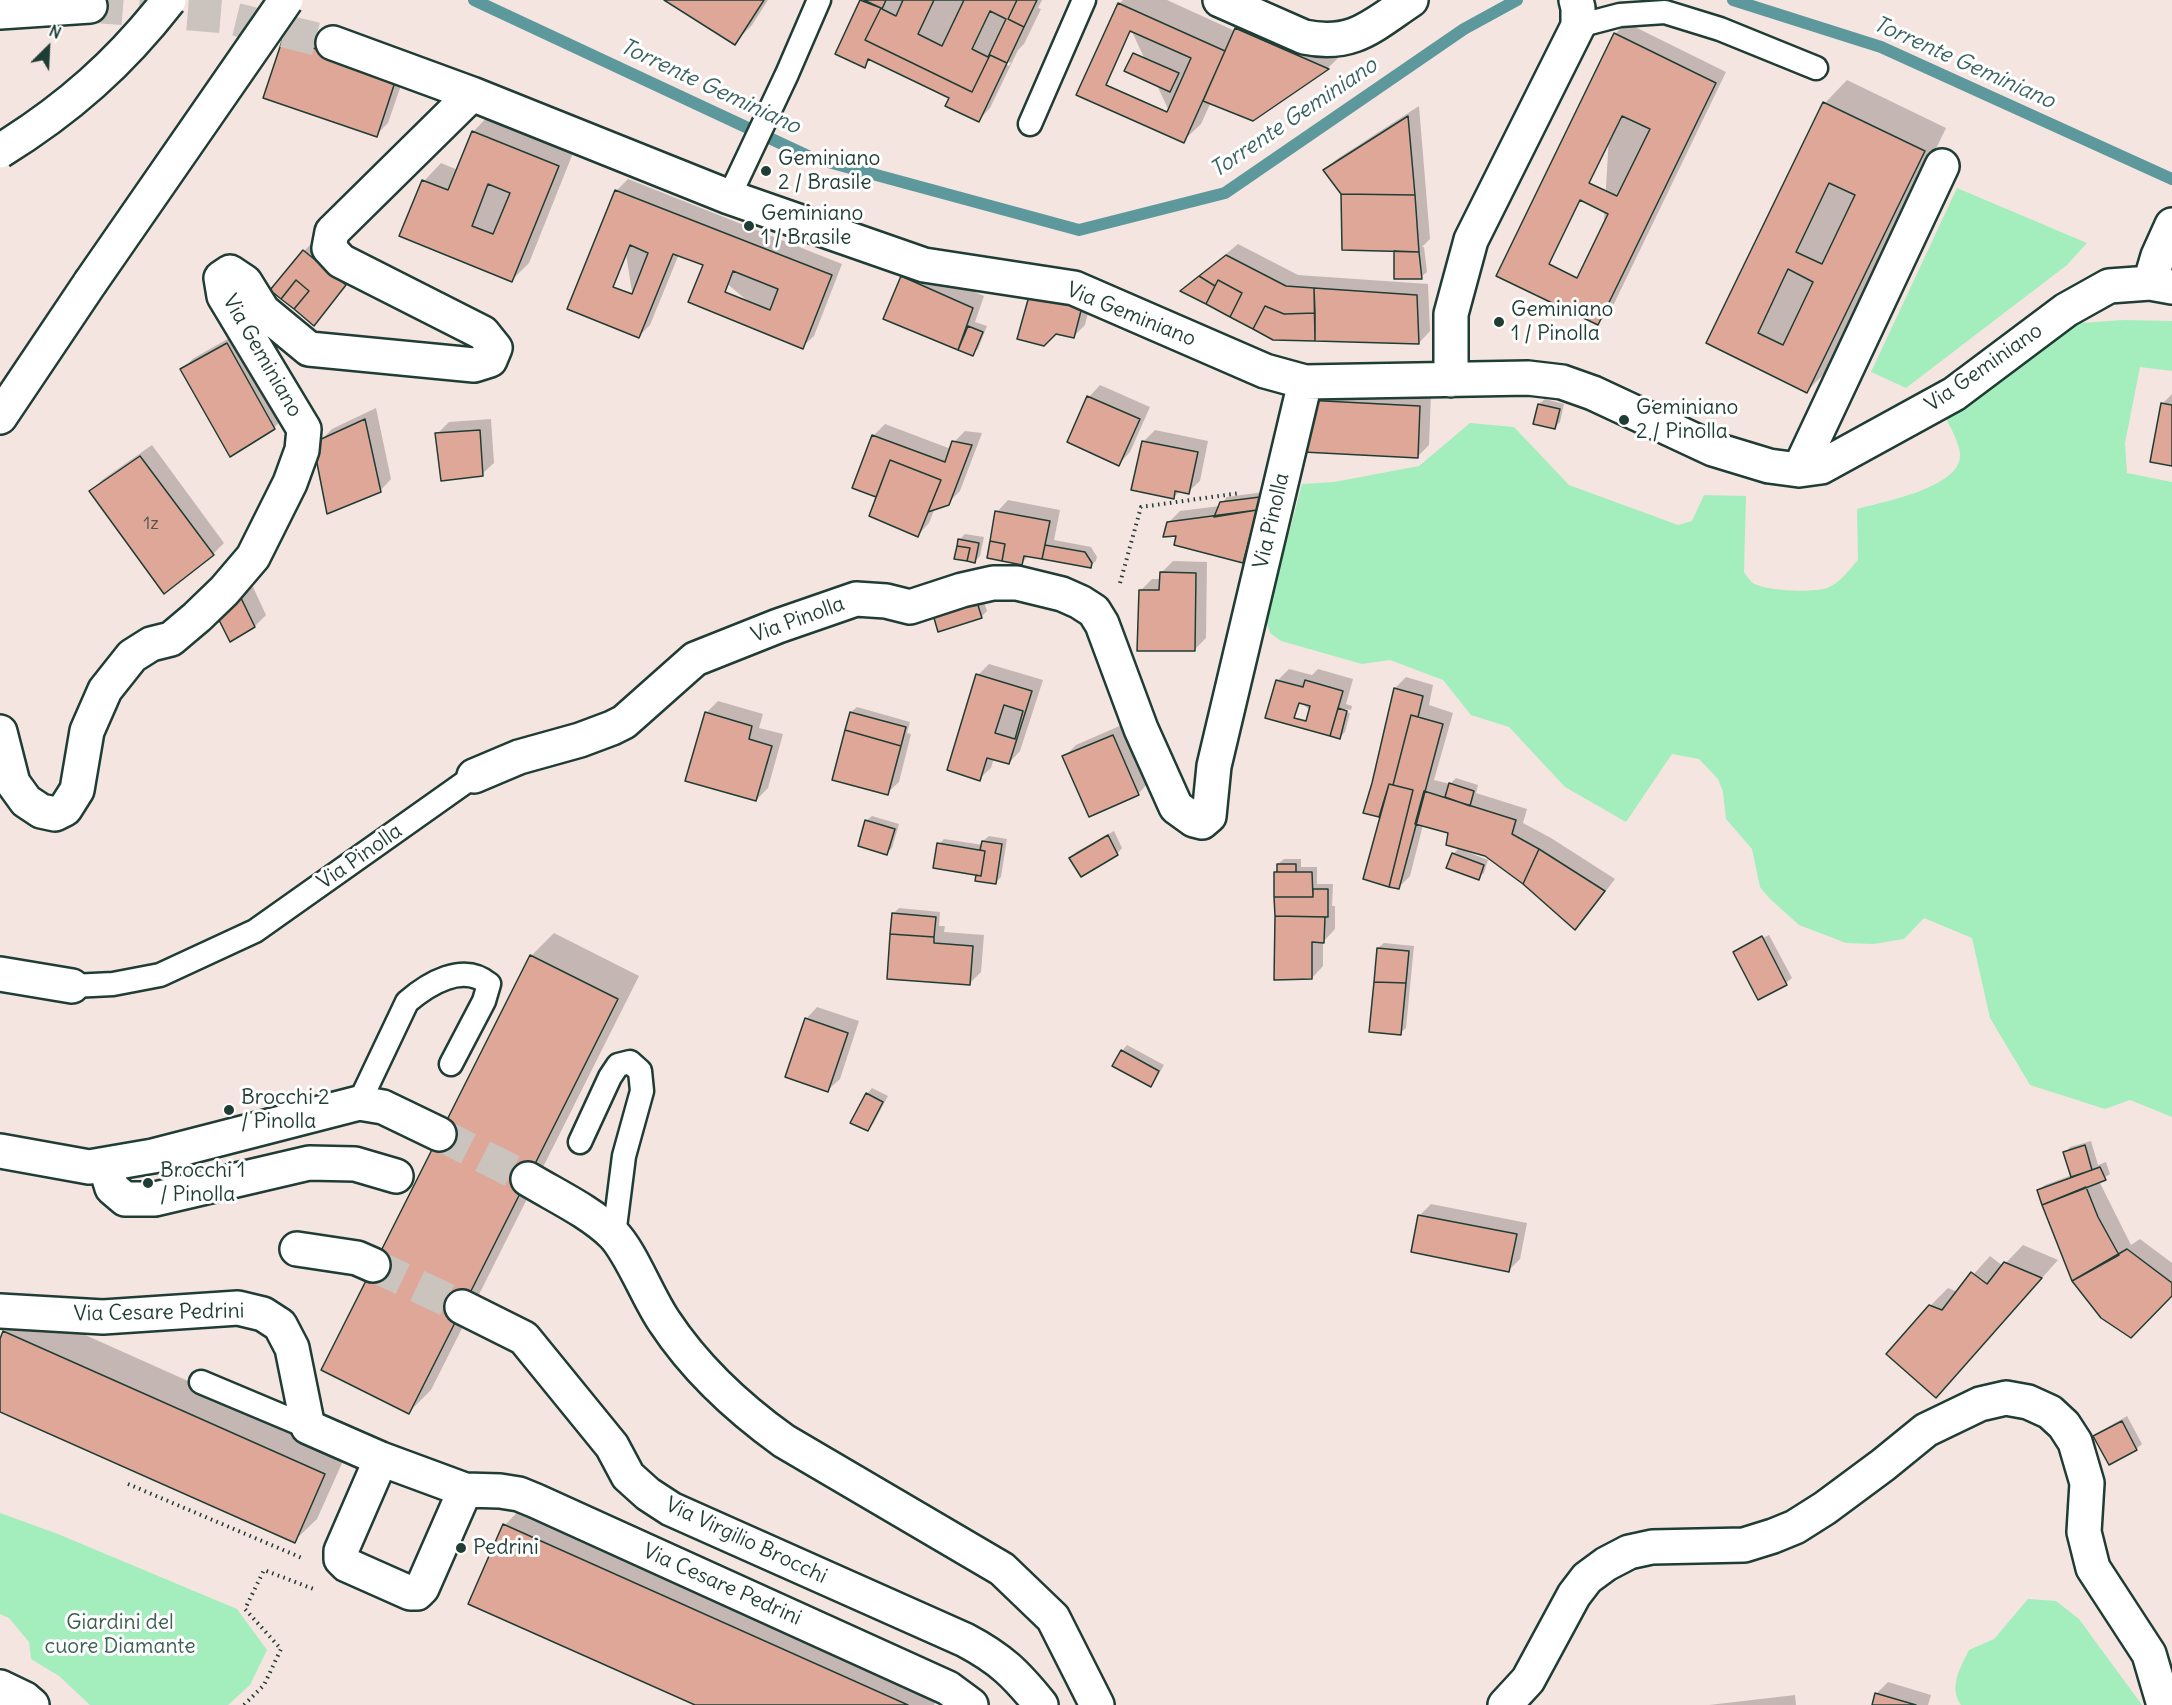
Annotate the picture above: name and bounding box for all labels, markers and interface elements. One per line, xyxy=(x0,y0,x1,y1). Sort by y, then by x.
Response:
water label: Torrente Geminiano xyxy=(1869,11,2059,115)
north arrow xyxy=(18,18,78,78)
text: N xyxy=(46,20,64,43)
water label: Torrente Geminiano xyxy=(616,34,804,140)
water label: Torrente Geminiano xyxy=(1206,52,1382,184)
place label: Geminiano 2 / Brasile xyxy=(778,146,880,196)
marker: Geminiano 2 / Brasile xyxy=(759,164,773,178)
place label: Geminiano 1 / Brasile xyxy=(761,201,863,251)
marker: Geminiano 1 / Brasile xyxy=(742,219,756,233)
street label: Via Geminiano xyxy=(1063,278,1199,352)
street label: Via Geminiano xyxy=(217,290,307,422)
place label: Geminiano 1 / Pinolla xyxy=(1511,297,1613,347)
marker: Geminiano 1 / Pinolla xyxy=(1492,315,1506,329)
street label: Via Geminiano xyxy=(1921,318,2047,418)
place label: Geminiano 2 / Pinolla xyxy=(1636,395,1738,445)
marker: Geminiano 2 / Pinolla xyxy=(1617,413,1631,427)
street label: Via Pinolla xyxy=(1249,471,1295,571)
house number: 1z xyxy=(143,513,159,535)
street label: Via Pinolla xyxy=(748,591,848,649)
street label: Via Pinolla xyxy=(313,819,407,895)
place label: Brocchi 2 / Pinolla xyxy=(241,1085,329,1135)
marker: Brocchi 2 / Pinolla xyxy=(222,1103,236,1117)
place label: Brocchi 1 / Pinolla xyxy=(160,1158,245,1208)
marker: Brocchi 1 / Pinolla xyxy=(141,1176,155,1190)
street label: Via Cesare Pedrini xyxy=(73,1299,245,1327)
street label: Via Virgilio Brocchi xyxy=(661,1492,831,1590)
place label: Pedrini xyxy=(473,1535,539,1561)
street label: Via Cesare Pedrini xyxy=(639,1539,805,1631)
marker: Pedrini xyxy=(454,1541,468,1555)
park label: Giardini del cuore Diamante xyxy=(44,1610,196,1660)

